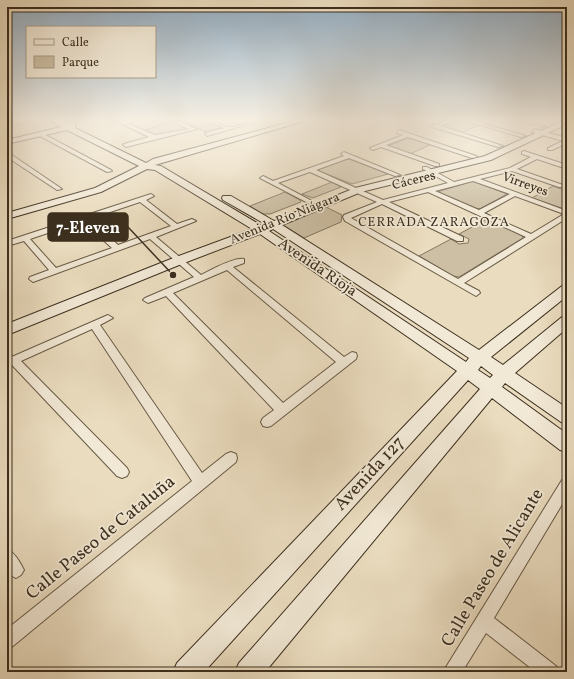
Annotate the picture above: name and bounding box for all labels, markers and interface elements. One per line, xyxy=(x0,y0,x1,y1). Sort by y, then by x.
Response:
legend xyxy=(26,26,156,78)
text: Calle xyxy=(62,35,89,51)
text: Parque xyxy=(62,55,99,71)
street label: Cáceres xyxy=(390,167,438,195)
street label: Virreyes xyxy=(499,168,551,202)
street label: Avenida Río Niágara xyxy=(228,189,342,249)
callout: 7-Eleven xyxy=(48,213,128,241)
district label: CERRADA ZARAGOZA xyxy=(358,214,510,232)
text: 7-Eleven xyxy=(56,218,121,240)
street label: Avenida Rioja xyxy=(273,234,361,302)
street label: Avenida 127 xyxy=(329,431,411,517)
street label: Calle Paseo de Cataluña xyxy=(21,470,181,606)
street label: Calle Paseo de Alicante xyxy=(436,484,550,652)

